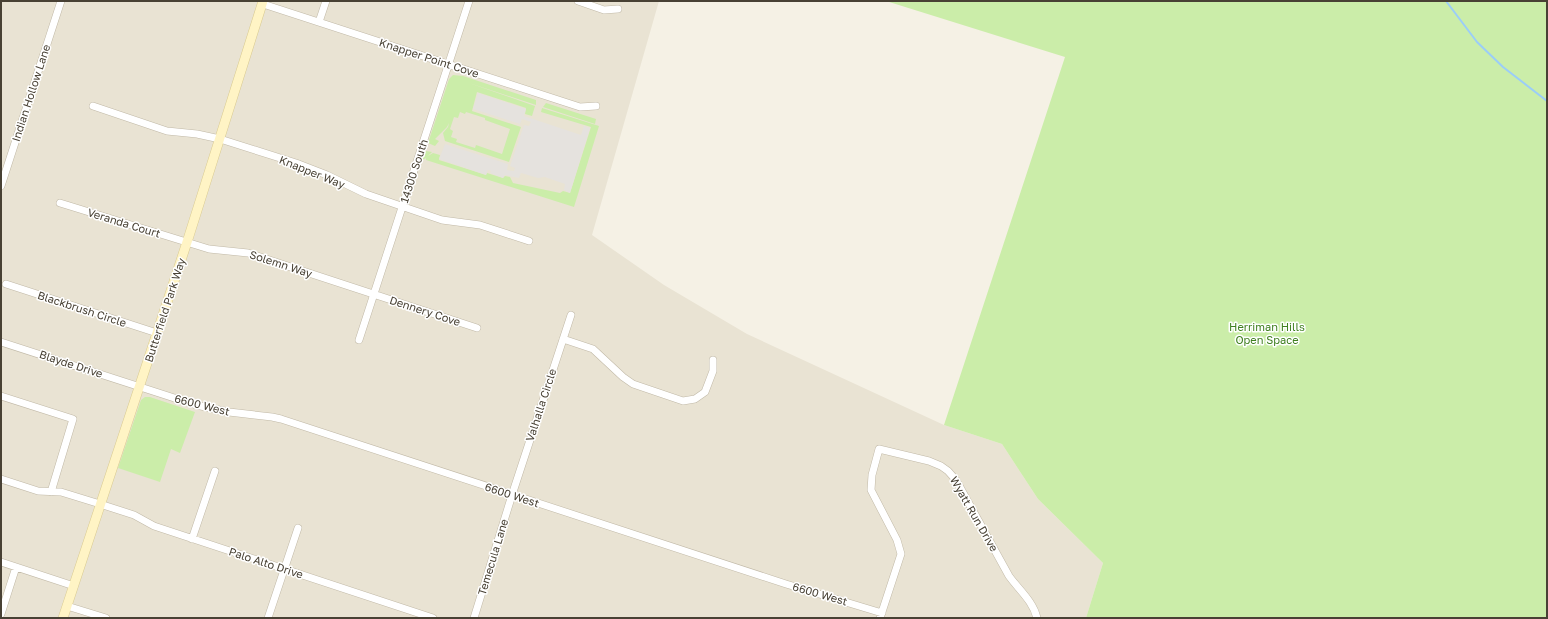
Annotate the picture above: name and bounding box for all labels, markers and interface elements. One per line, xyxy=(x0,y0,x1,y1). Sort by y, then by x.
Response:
street label: Knapper Point Cove xyxy=(378,35,481,80)
street label: Indian Hollow Lane xyxy=(9,43,52,143)
street label: 14300 South xyxy=(397,137,430,204)
street label: Knapper Way xyxy=(277,152,347,191)
street label: Veranda Court xyxy=(86,205,162,240)
street label: Solemn Way xyxy=(248,247,314,280)
street label: Butterfield Park Way xyxy=(142,256,188,364)
street label: Blackbrush Circle xyxy=(36,288,128,329)
street label: Dennery Cove xyxy=(388,293,462,328)
park label: Herriman Hills Open Space xyxy=(1229,320,1305,346)
street label: Blayde Drive xyxy=(38,347,105,380)
street label: Valhalla Circle xyxy=(523,367,558,443)
street label: 6600 West xyxy=(173,391,231,418)
street label: Wyatt Run Drive xyxy=(948,474,1001,554)
street label: 6600 West xyxy=(483,480,541,509)
street label: Temecula Lane xyxy=(475,517,510,597)
street label: Palo Alto Drive xyxy=(227,544,305,581)
street label: 6600 West xyxy=(791,579,849,608)

